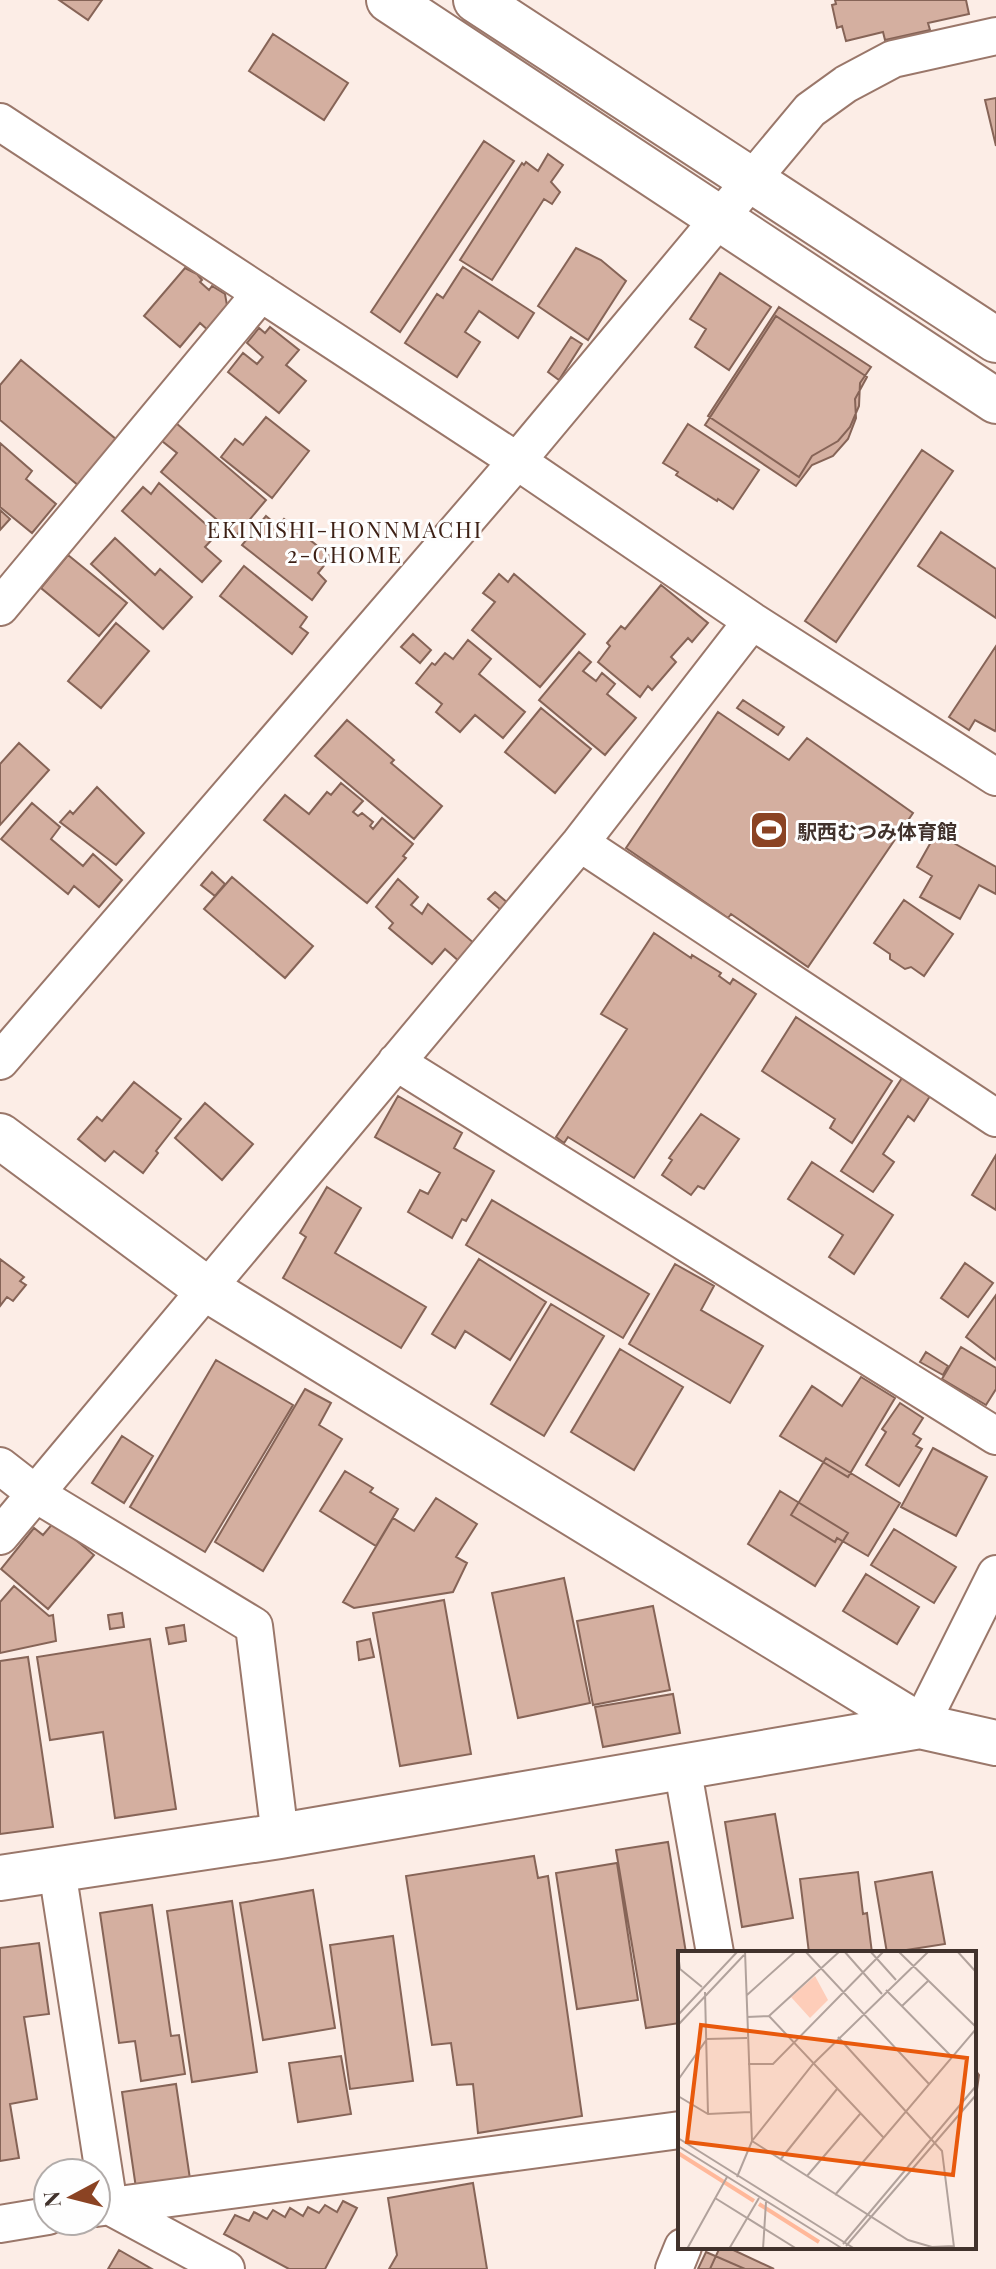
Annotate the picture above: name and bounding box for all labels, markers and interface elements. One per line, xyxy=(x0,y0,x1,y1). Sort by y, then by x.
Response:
district label: EKINISHI-HONNMACHI 2-CHOME xyxy=(207,514,483,569)
sports icon: 駅西むつみ体育館 xyxy=(748,809,790,851)
place label: 駅西むつみ体育館 xyxy=(797,817,957,844)
inset map xyxy=(678,1951,976,2249)
north arrow xyxy=(32,2157,112,2237)
text: N xyxy=(35,2190,67,2209)

